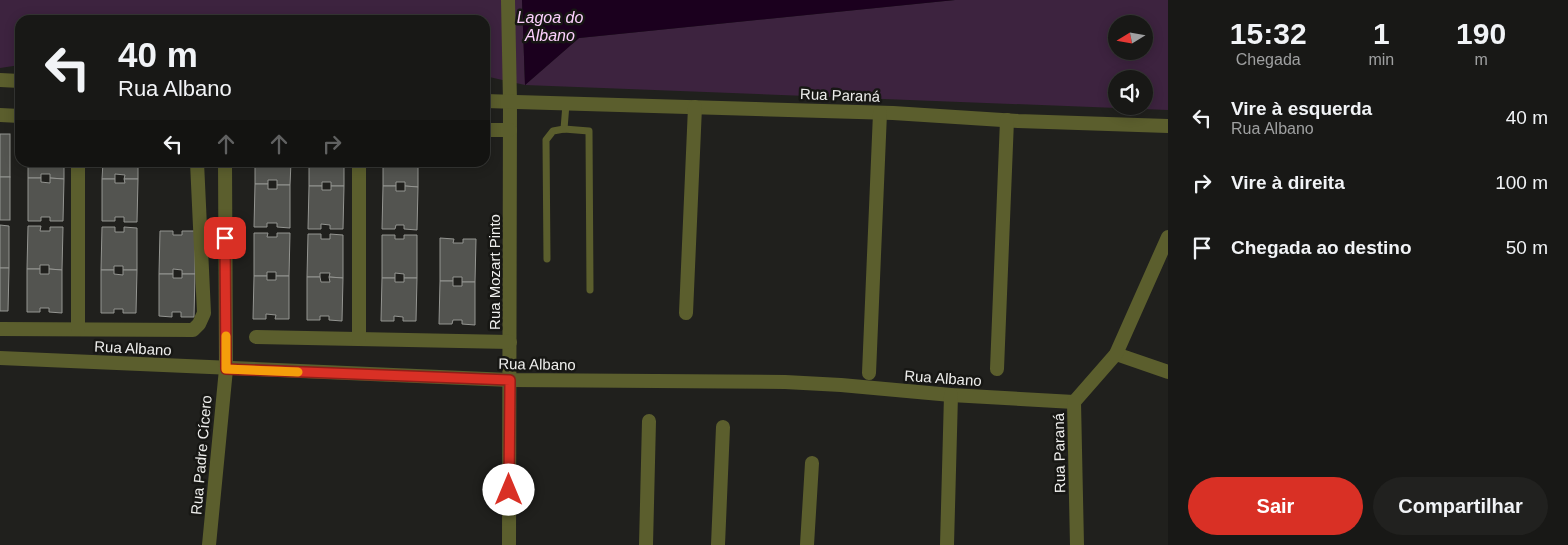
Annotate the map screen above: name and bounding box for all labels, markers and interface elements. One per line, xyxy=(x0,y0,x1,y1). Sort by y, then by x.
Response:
water label: Lagoa do Albano xyxy=(517,9,583,44)
north arrow xyxy=(1108,15,1152,60)
map controls xyxy=(1108,15,1153,115)
text: 15:32 xyxy=(1230,17,1307,50)
text: 1 xyxy=(1373,17,1390,50)
text: 190 xyxy=(1456,17,1506,50)
icon: left xyxy=(35,35,100,100)
text: 40 m xyxy=(118,35,198,74)
text: Chegada xyxy=(1236,51,1301,68)
text: min xyxy=(1368,51,1394,68)
text: m xyxy=(1474,51,1488,68)
button: sound xyxy=(1108,70,1153,115)
text: Rua Albano xyxy=(118,76,232,101)
street label: Rua Paraná xyxy=(800,85,881,105)
text: Vire à esquerda xyxy=(1231,98,1372,119)
icon: left xyxy=(1188,104,1216,132)
text: 40 m xyxy=(1506,107,1548,128)
text: Rua Albano xyxy=(1231,120,1314,137)
icon: left xyxy=(159,130,187,158)
icon: ahead xyxy=(212,130,240,158)
icon: ahead xyxy=(265,130,293,158)
icon: right xyxy=(318,130,346,158)
icon: right xyxy=(1188,169,1216,197)
text: Vire à direita xyxy=(1231,172,1345,193)
text: 100 m xyxy=(1495,172,1548,193)
street label: Rua Mozart Pinto xyxy=(486,214,503,330)
pin xyxy=(204,217,246,259)
icon: arrive xyxy=(211,224,239,252)
icon: arrive xyxy=(1188,234,1216,262)
text: Chegada ao destino xyxy=(1231,237,1412,258)
text: 50 m xyxy=(1506,237,1548,258)
street label: Rua Albano xyxy=(94,337,172,359)
street label: Rua Albano xyxy=(498,355,576,373)
street label: Rua Albano xyxy=(904,367,982,389)
street label: Rua Padre Cícero xyxy=(187,394,215,516)
street label: Rua Paraná xyxy=(1050,412,1068,493)
position arrow xyxy=(482,463,534,515)
button: Sair xyxy=(1188,477,1363,535)
button: Compartilhar xyxy=(1373,477,1548,535)

